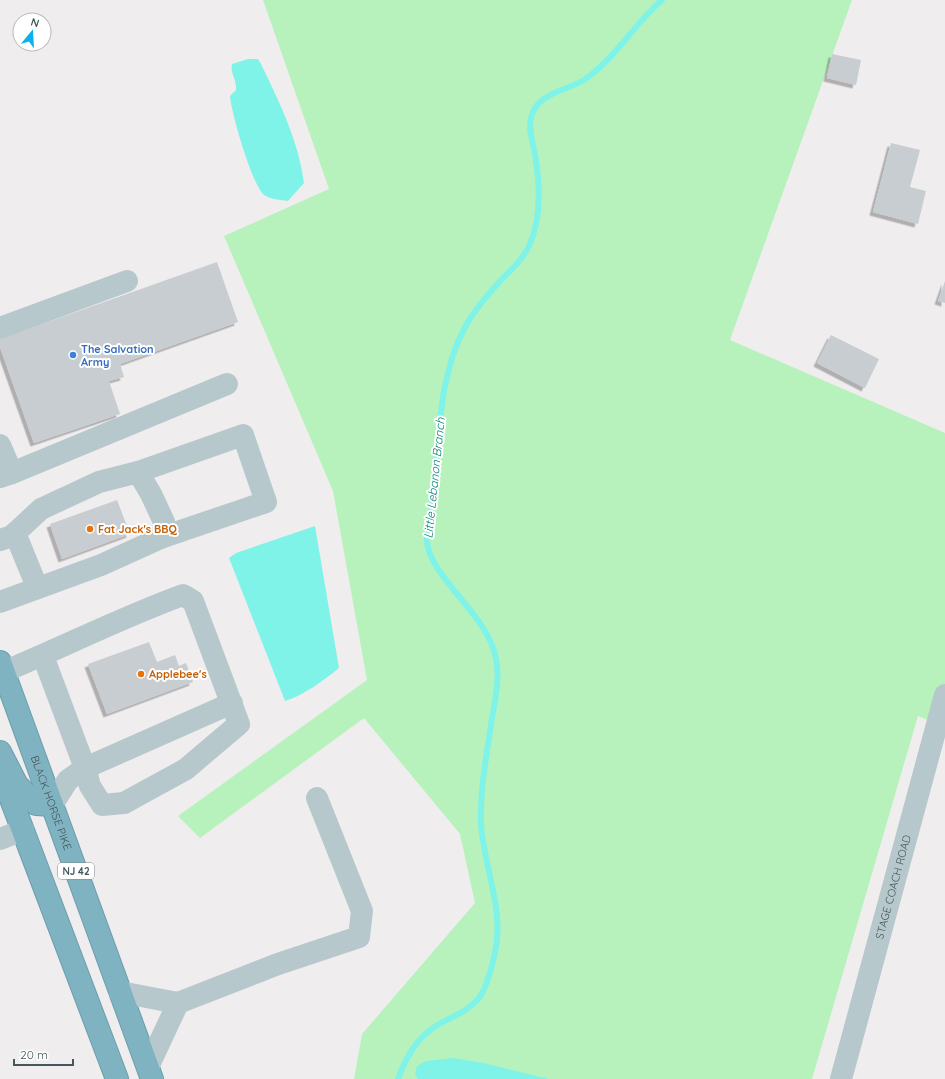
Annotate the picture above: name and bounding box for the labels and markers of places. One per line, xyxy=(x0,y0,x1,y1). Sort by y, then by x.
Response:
place label: The Salvation Army xyxy=(81,342,154,369)
marker: The Salvation Army xyxy=(68,350,78,360)
place label: Fat Jack's BBQ xyxy=(98,522,178,536)
marker: Fat Jack's BBQ xyxy=(85,524,95,534)
place label: Applebee's xyxy=(149,667,207,681)
marker: Applebee's xyxy=(136,669,146,679)

